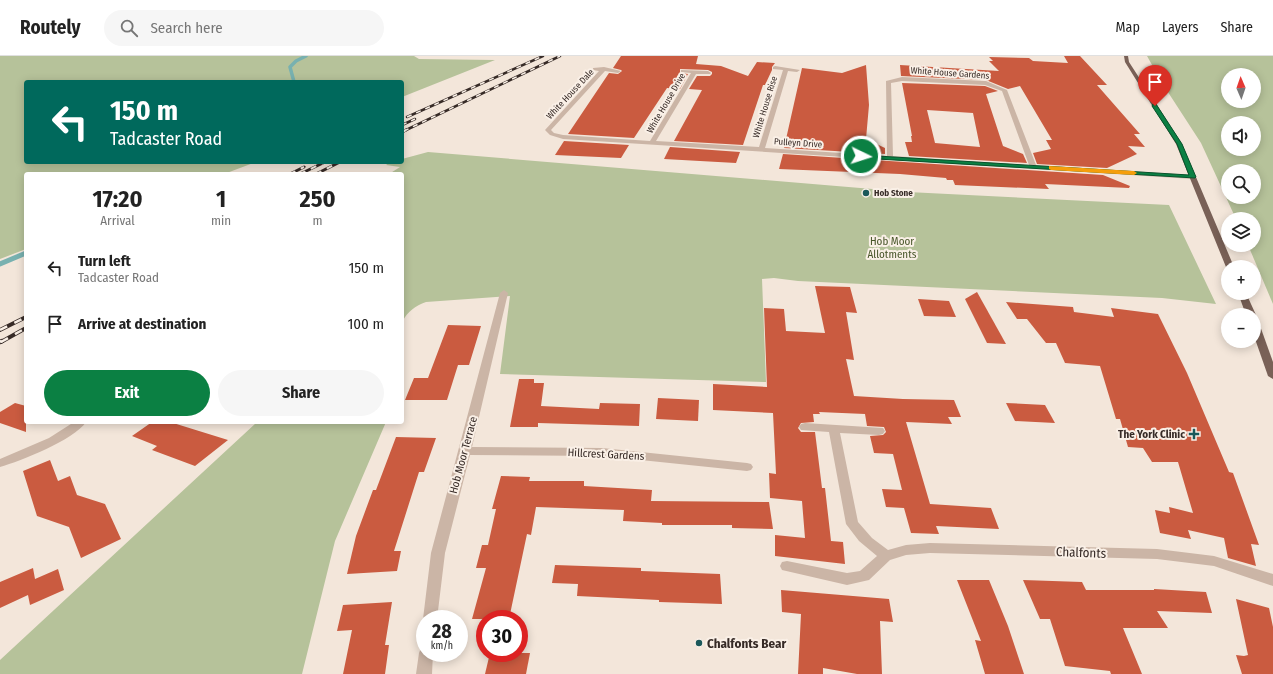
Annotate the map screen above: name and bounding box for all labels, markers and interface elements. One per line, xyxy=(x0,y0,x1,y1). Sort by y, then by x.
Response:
search box xyxy=(104,10,384,46)
text: Routely xyxy=(20,16,80,39)
icon: search xyxy=(118,17,140,39)
text: Search here xyxy=(150,19,223,37)
text: Map xyxy=(1116,19,1140,36)
text: Layers xyxy=(1162,19,1198,36)
text: Share xyxy=(1220,19,1253,36)
street label: White House Gardens xyxy=(910,65,990,81)
pin xyxy=(1138,65,1172,106)
street label: White House Dale xyxy=(544,67,596,121)
north arrow xyxy=(1221,68,1261,108)
map controls xyxy=(1221,68,1261,348)
street label: White House Drive xyxy=(645,71,687,135)
icon: arrive xyxy=(1144,71,1166,93)
street label: White House Rise xyxy=(751,74,779,139)
text: 150 m xyxy=(110,94,178,127)
icon: left xyxy=(44,96,96,148)
button: sound xyxy=(1221,116,1261,156)
text: Tadcaster Road xyxy=(110,128,222,150)
position arrow xyxy=(840,135,882,177)
street label: Pulleyn Drive xyxy=(774,136,823,150)
button: search xyxy=(1221,164,1261,204)
text: 17:20 xyxy=(92,185,143,213)
text: 1 xyxy=(216,185,226,213)
text: 250 xyxy=(300,185,336,213)
marker: Hob Stone xyxy=(861,188,871,198)
place label: Hob Stone xyxy=(874,188,913,198)
button: layers xyxy=(1221,212,1261,252)
text: Arrival xyxy=(100,213,135,228)
text: min xyxy=(211,213,231,228)
text: m xyxy=(313,213,323,228)
park label: Hob Moor Allotments xyxy=(868,235,917,261)
text: Turn left xyxy=(78,252,131,270)
icon: left xyxy=(44,257,66,279)
text: 150 m xyxy=(348,259,384,277)
button: + xyxy=(1221,260,1261,300)
text: Tadcaster Road xyxy=(78,270,159,285)
button: − xyxy=(1221,308,1261,348)
icon: arrive xyxy=(44,313,66,335)
text: Arrive at destination xyxy=(78,315,206,333)
text: 100 m xyxy=(347,315,384,333)
button: Exit xyxy=(44,370,210,416)
button: Share xyxy=(218,370,384,416)
street label: Hob Moor Terrace xyxy=(447,415,480,495)
place label: The York Clinic xyxy=(1118,428,1185,441)
marker: The York Clinic xyxy=(1188,428,1200,440)
street label: Hillcrest Gardens xyxy=(567,446,645,463)
street label: Chalfonts xyxy=(1056,544,1107,561)
speed limit sign: 30 xyxy=(476,610,528,662)
text: 28 xyxy=(432,619,452,643)
place label: Chalfonts Bear xyxy=(707,636,786,651)
marker: Chalfonts Bear xyxy=(694,638,704,648)
text: km/h xyxy=(431,640,453,652)

